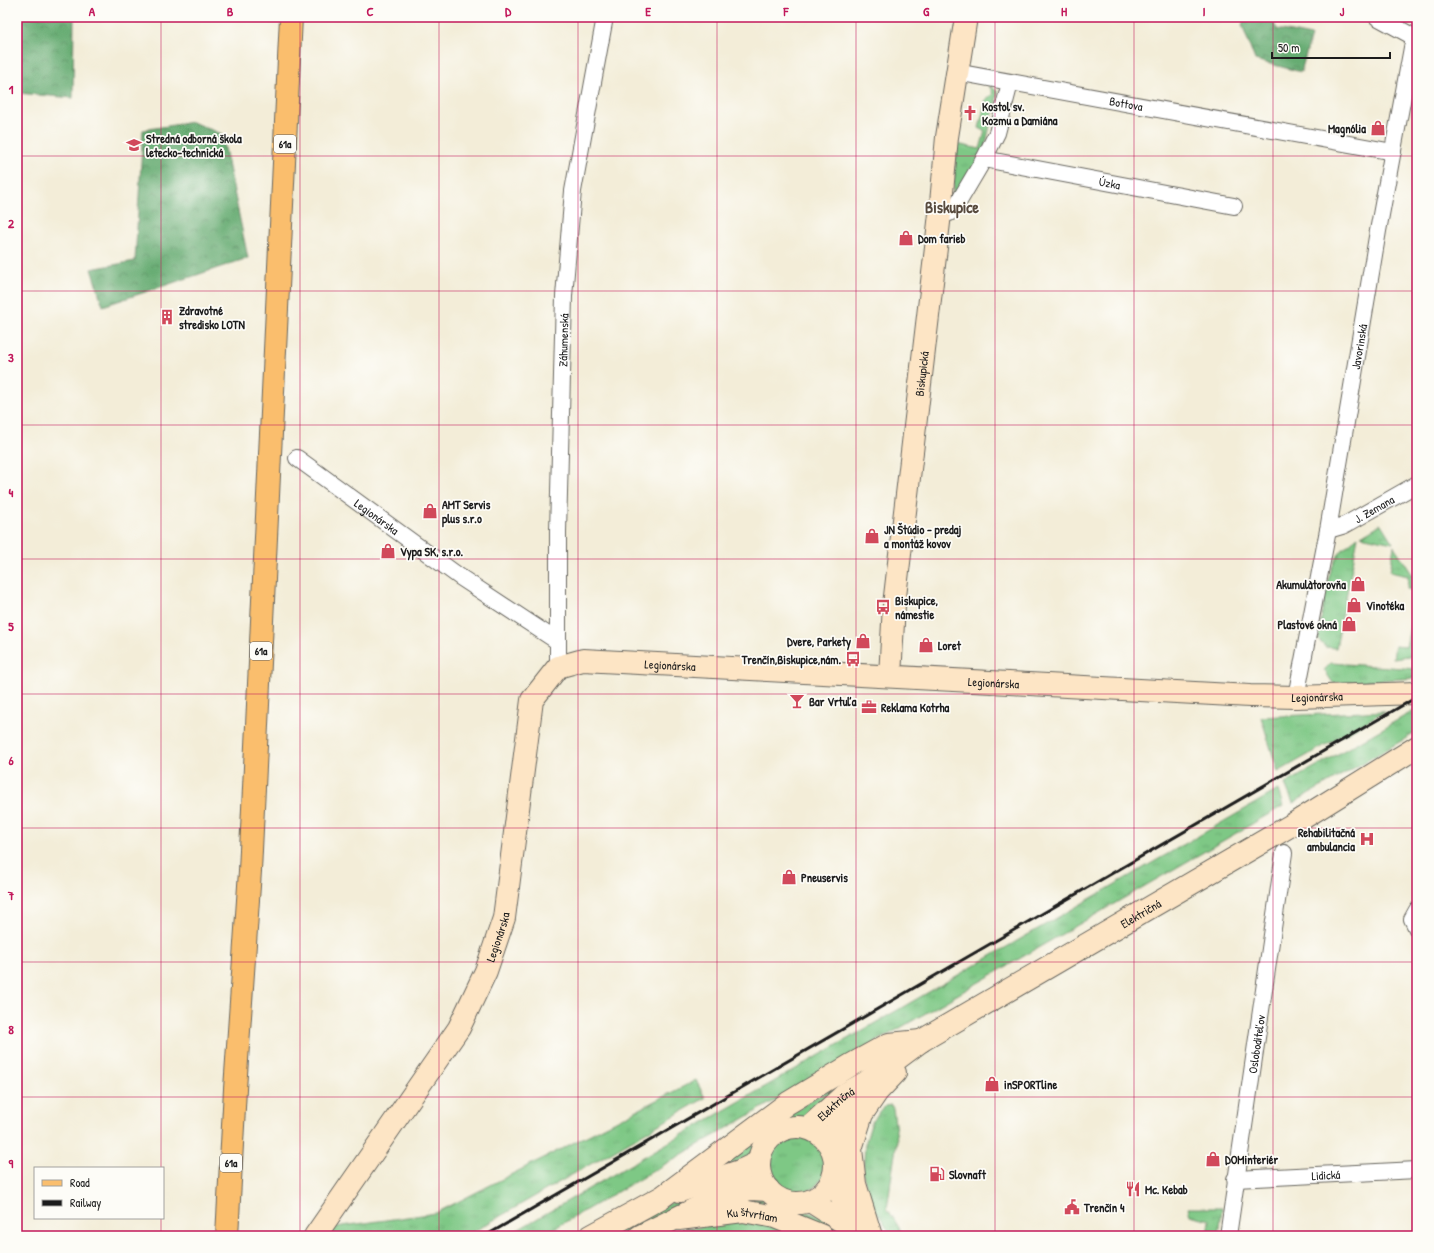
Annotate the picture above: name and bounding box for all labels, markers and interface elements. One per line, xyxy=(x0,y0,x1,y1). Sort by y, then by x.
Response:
text: A xyxy=(89,2,96,20)
text: B xyxy=(227,2,234,20)
text: C xyxy=(366,2,374,20)
text: D xyxy=(505,2,512,20)
text: E xyxy=(645,2,651,20)
text: F xyxy=(783,2,790,20)
text: G xyxy=(923,2,930,20)
text: H xyxy=(1061,2,1067,20)
text: I xyxy=(1202,2,1206,20)
text: J xyxy=(1340,2,1345,20)
scale bar xyxy=(1272,34,1390,60)
text: 50 m xyxy=(1278,39,1299,56)
text: 1 xyxy=(9,80,14,98)
street label: Bottova xyxy=(1108,92,1145,115)
place label: Kostol sv. Kozmu a Damiána xyxy=(982,98,1058,129)
church icon: Kostol sv. Kozmu a Damiána xyxy=(961,104,979,122)
shop icon: Magnólia xyxy=(1369,119,1387,137)
place label: Magnólia xyxy=(1328,120,1366,138)
place label: Stredná odborná škola letecko-technická xyxy=(146,130,242,161)
road number: 61a xyxy=(274,135,296,153)
school or university icon: Stredná odborná škola letecko-technická xyxy=(125,136,143,154)
street label: Úzka xyxy=(1098,172,1122,193)
district label: Biskupice xyxy=(925,196,980,219)
text: 2 xyxy=(8,214,15,232)
shop icon: Dom farieb xyxy=(897,229,915,247)
place label: Dom farieb xyxy=(918,230,966,247)
place label: Zdravotné stredisko LOTN xyxy=(179,302,245,333)
building icon: Zdravotné stredisko LOTN xyxy=(158,308,176,326)
street label: Záhumenská xyxy=(554,313,572,367)
street label: Javorinská xyxy=(1347,322,1371,371)
text: 3 xyxy=(8,348,14,366)
street label: Biskupická xyxy=(910,350,932,397)
text: 4 xyxy=(9,483,14,501)
street label: J. Zemana xyxy=(1351,490,1397,527)
street label: Legionárska xyxy=(351,494,403,539)
place label: AMT Servis plus s.r.o xyxy=(442,496,491,528)
shop icon: AMT Servis plus s.r.o xyxy=(421,502,439,520)
place label: JN Štúdio - predaj a montáž kovov xyxy=(884,521,962,552)
shop icon: JN Štúdio - predaj a montáž kovov xyxy=(863,527,881,545)
shop icon: Vypa SK, s.r.o. xyxy=(379,542,397,560)
place label: Vypa SK, s.r.o. xyxy=(400,543,464,561)
shop icon: Akumulàtorovňa xyxy=(1349,575,1367,593)
place label: Akumulàtorovňa xyxy=(1276,576,1346,593)
place label: Biskupice, námestie xyxy=(895,592,938,623)
shop icon: Vinotéka xyxy=(1345,596,1363,614)
place label: Vinotéka xyxy=(1366,597,1405,614)
bus stop icon: Biskupice, námestie xyxy=(874,598,892,616)
shop icon: Plastové okná xyxy=(1340,615,1358,633)
place label: Plastové okná xyxy=(1277,616,1337,633)
text: 5 xyxy=(8,617,14,635)
shop icon: Dvere, Parkety xyxy=(854,632,872,650)
place label: Dvere, Parkety xyxy=(787,633,851,651)
shop icon: Loret xyxy=(917,636,935,654)
place label: Loret xyxy=(938,637,962,654)
road number: 61a xyxy=(250,642,272,660)
bus stop icon: Trenčín,Biskupice,nám. xyxy=(844,650,862,668)
place label: Trenčín,Biskupice,nám. xyxy=(741,651,841,669)
street label: Legionárska xyxy=(644,655,696,675)
street label: Legionárska xyxy=(968,672,1020,692)
street label: Legionárska xyxy=(1291,687,1343,706)
bar icon: Bar Vrtuľa xyxy=(788,692,806,710)
place label: Bar Vrtuľa xyxy=(809,693,857,710)
office icon: Reklama Kotrha xyxy=(860,698,878,716)
place label: Reklama Kotrha xyxy=(881,699,950,716)
text: 6 xyxy=(8,751,14,769)
place label: Rehabilitačná ambulancia xyxy=(1298,824,1355,855)
hospital icon: Rehabilitačná ambulancia xyxy=(1358,830,1376,848)
shop icon: Pneuservis xyxy=(780,868,798,886)
place label: Pneuservis xyxy=(801,869,848,886)
text: 7 xyxy=(7,886,15,904)
street label: Električná xyxy=(1117,894,1164,932)
street label: Legionárska xyxy=(481,911,513,964)
street label: Osloboditeľov xyxy=(1243,1013,1269,1075)
text: 8 xyxy=(8,1020,14,1038)
shop icon: inSPORTline xyxy=(983,1075,1001,1093)
place label: inSPORTline xyxy=(1004,1076,1057,1093)
street label: Električná xyxy=(813,1082,857,1124)
shop icon: DOMinteriér xyxy=(1204,1150,1222,1168)
place label: DOMinteriér xyxy=(1225,1151,1279,1168)
text: 9 xyxy=(9,1154,14,1172)
road number: 61a xyxy=(220,1154,242,1172)
fuel station icon: Slovnaft xyxy=(928,1165,946,1183)
street label: Lidická xyxy=(1311,1165,1341,1184)
place label: Slovnaft xyxy=(949,1166,987,1183)
legend xyxy=(34,1167,164,1219)
text: Road xyxy=(70,1174,90,1191)
restaurant icon: Mc. Kebab xyxy=(1124,1180,1142,1198)
place label: Mc. Kebab xyxy=(1145,1181,1188,1198)
text: Railway xyxy=(70,1194,101,1211)
public building icon: Trenčín 4 xyxy=(1063,1198,1081,1216)
place label: Trenčín 4 xyxy=(1083,1199,1125,1216)
street label: Ku štvrtiam xyxy=(726,1202,779,1226)

